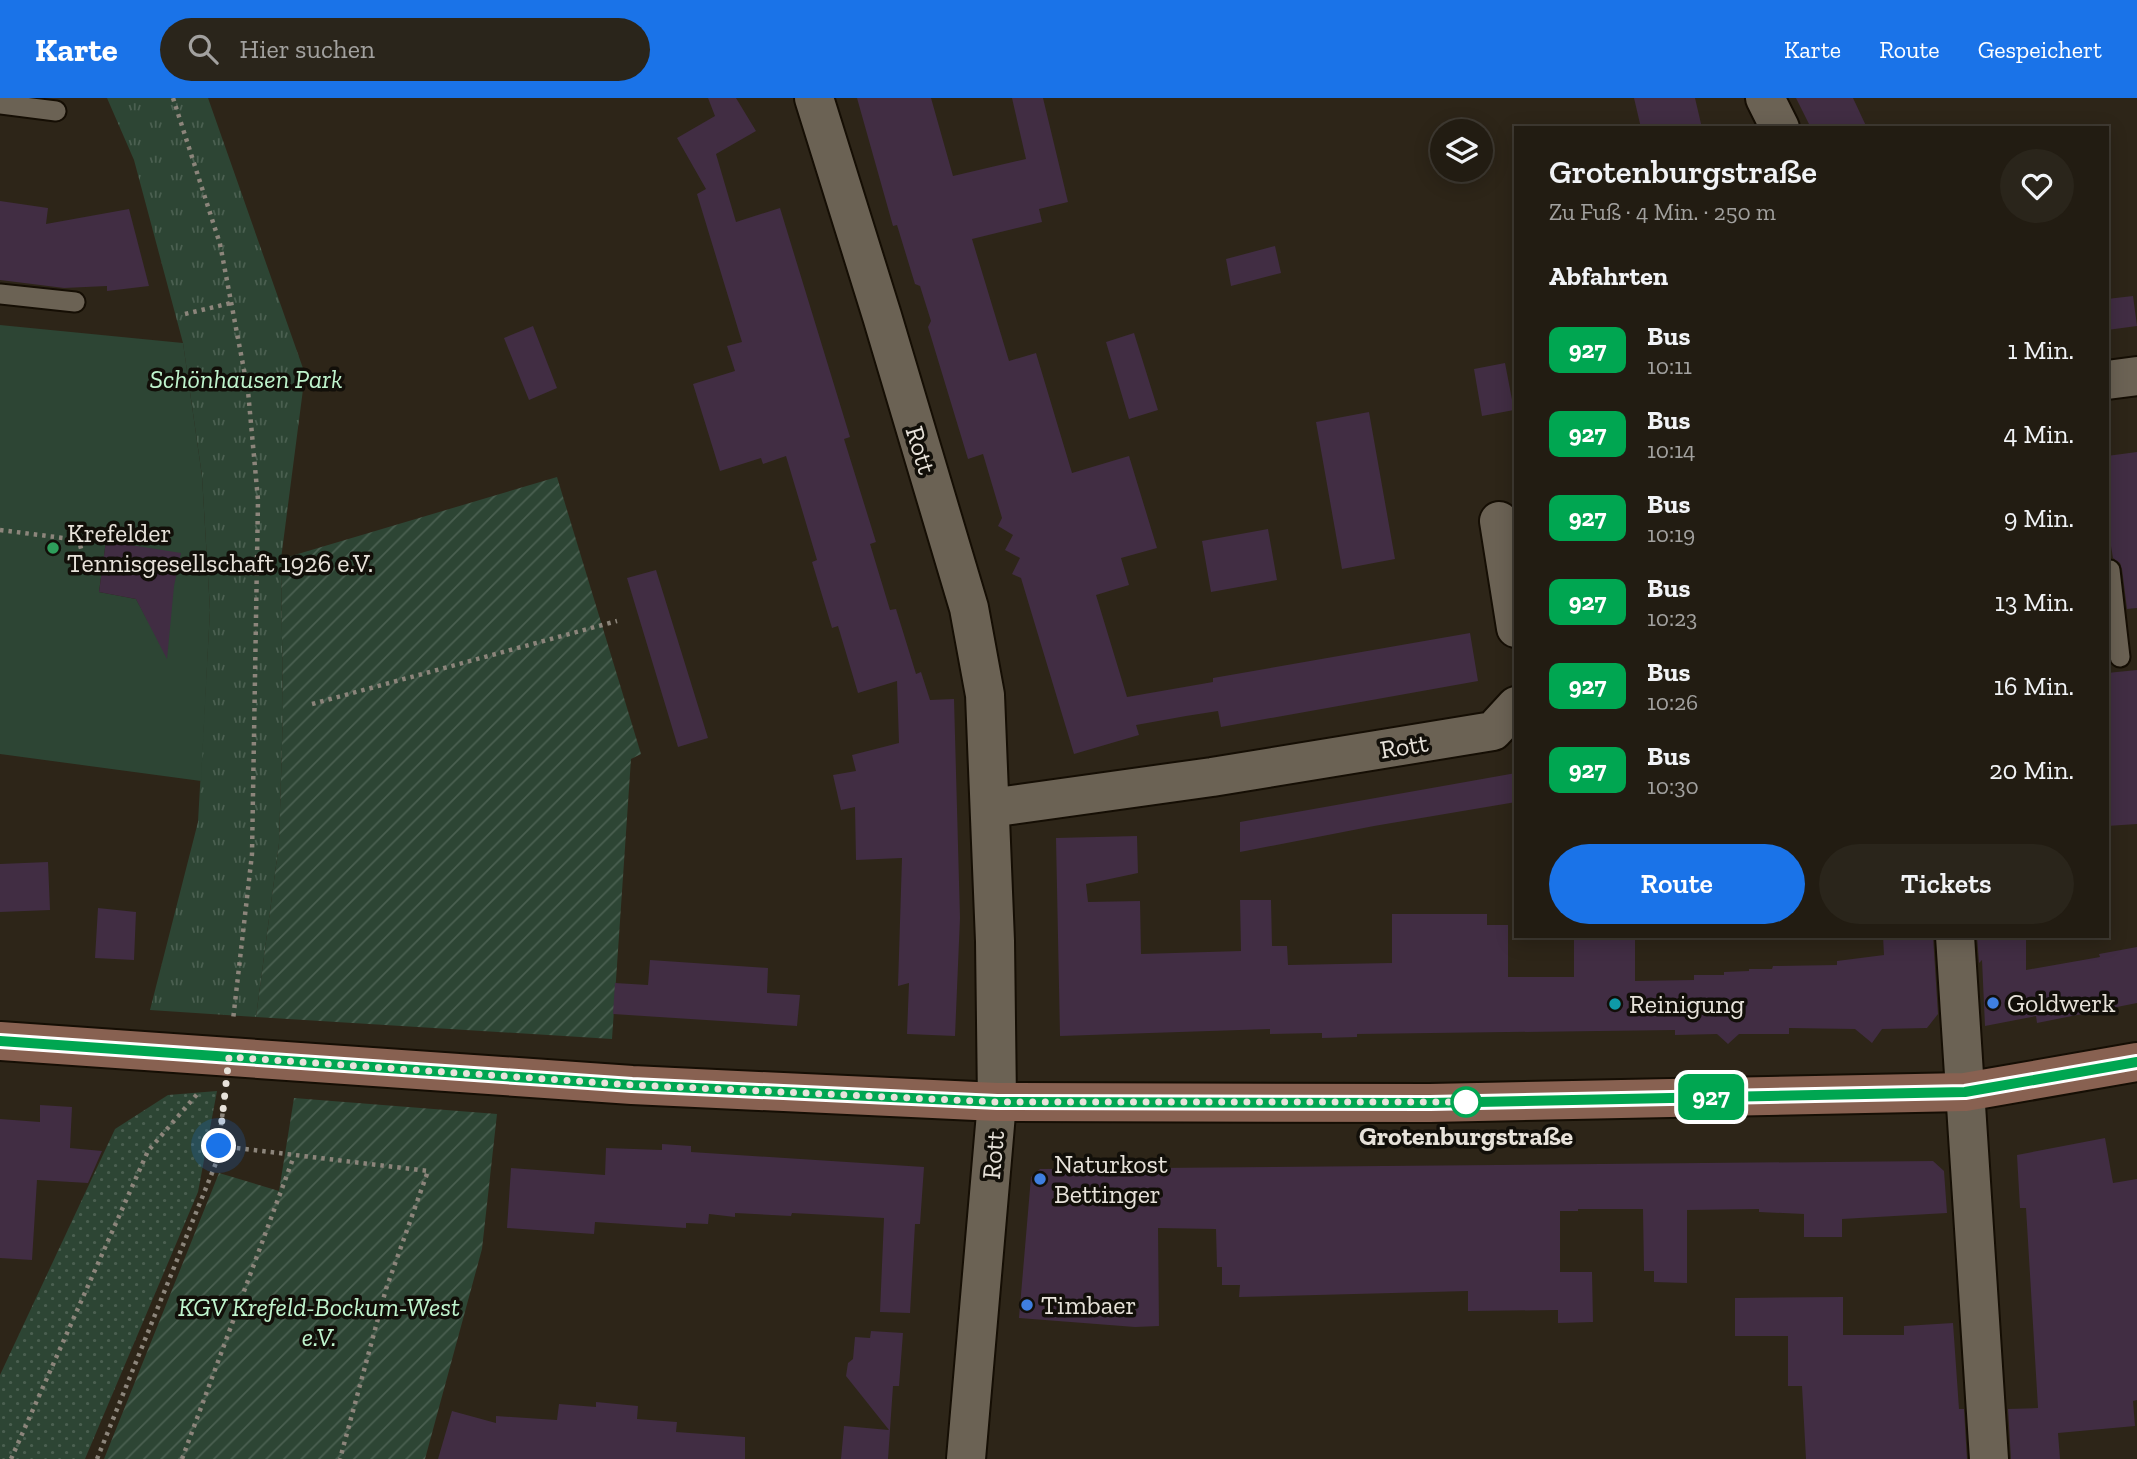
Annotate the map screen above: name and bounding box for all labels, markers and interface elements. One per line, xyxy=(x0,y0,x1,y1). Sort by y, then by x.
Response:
search box xyxy=(160,18,650,81)
text: Karte xyxy=(35,30,118,69)
icon: search xyxy=(184,30,222,68)
text: Hier suchen xyxy=(240,33,375,65)
text: Karte xyxy=(1784,35,1841,64)
text: Route xyxy=(1879,35,1940,64)
text: Gespeichert xyxy=(1978,35,2102,64)
map controls xyxy=(1430,119,1493,182)
button: layers xyxy=(1430,119,1493,182)
button: heart xyxy=(2000,149,2074,223)
text: Grotenburgstraße xyxy=(1549,152,1817,191)
text: Zu Fuß · 4 Min. · 250 m xyxy=(1549,198,1776,226)
text: Abfahrten xyxy=(1549,260,1668,292)
text: Bus xyxy=(1647,320,1690,352)
text: 1 Min. xyxy=(2007,334,2074,366)
text: 927 xyxy=(1569,335,1606,364)
text: 10:11 xyxy=(1647,352,1692,380)
park label: Schönhausen Park xyxy=(149,363,343,395)
text: Bus xyxy=(1647,404,1690,436)
text: 4 Min. xyxy=(2003,418,2074,450)
text: 927 xyxy=(1569,419,1606,448)
street label: Rott xyxy=(899,422,943,478)
text: 10:14 xyxy=(1647,436,1696,464)
text: Bus xyxy=(1647,488,1690,520)
text: 9 Min. xyxy=(2004,502,2074,534)
text: 927 xyxy=(1569,503,1606,532)
place label: Krefelder Tennisgesellschaft 1926 e.V. xyxy=(67,517,373,579)
text: 10:19 xyxy=(1647,520,1695,548)
marker: Krefelder Tennisgesellschaft 1926 e.V. xyxy=(45,540,61,556)
text: Bus xyxy=(1647,572,1690,604)
text: 13 Min. xyxy=(1995,586,2074,618)
text: 927 xyxy=(1569,587,1606,616)
text: 10:23 xyxy=(1647,604,1697,632)
text: Bus xyxy=(1647,656,1690,688)
text: 16 Min. xyxy=(1994,670,2074,702)
text: 927 xyxy=(1569,671,1606,700)
text: 10:26 xyxy=(1647,688,1698,716)
street label: Rott xyxy=(1378,726,1431,766)
text: Bus xyxy=(1647,740,1690,772)
text: 20 Min. xyxy=(1989,754,2074,786)
text: 927 xyxy=(1569,755,1606,784)
text: 10:30 xyxy=(1647,772,1699,800)
button: Route xyxy=(1549,844,1805,924)
button: Tickets xyxy=(1819,844,2074,924)
place label: Goldwerk xyxy=(2007,987,2116,1019)
place label: Reinigung xyxy=(1629,988,1744,1020)
marker: Goldwerk xyxy=(1985,995,2001,1011)
marker: Reinigung xyxy=(1607,996,1623,1012)
line badge: 927 xyxy=(1671,1074,1751,1120)
text: 927 xyxy=(1692,1082,1730,1111)
marker: Grotenburgstraße xyxy=(1451,1087,1481,1117)
place label: Grotenburgstraße xyxy=(1359,1120,1574,1152)
your location xyxy=(201,1128,236,1163)
street label: Rott xyxy=(975,1129,1011,1180)
place label: Naturkost Bettinger xyxy=(1054,1148,1168,1210)
marker: Naturkost Bettinger xyxy=(1032,1171,1048,1187)
place label: Timbaer xyxy=(1041,1289,1136,1321)
park label: KGV Krefeld-Bockum-West e.V. xyxy=(178,1291,460,1353)
marker: Timbaer xyxy=(1019,1297,1035,1313)

